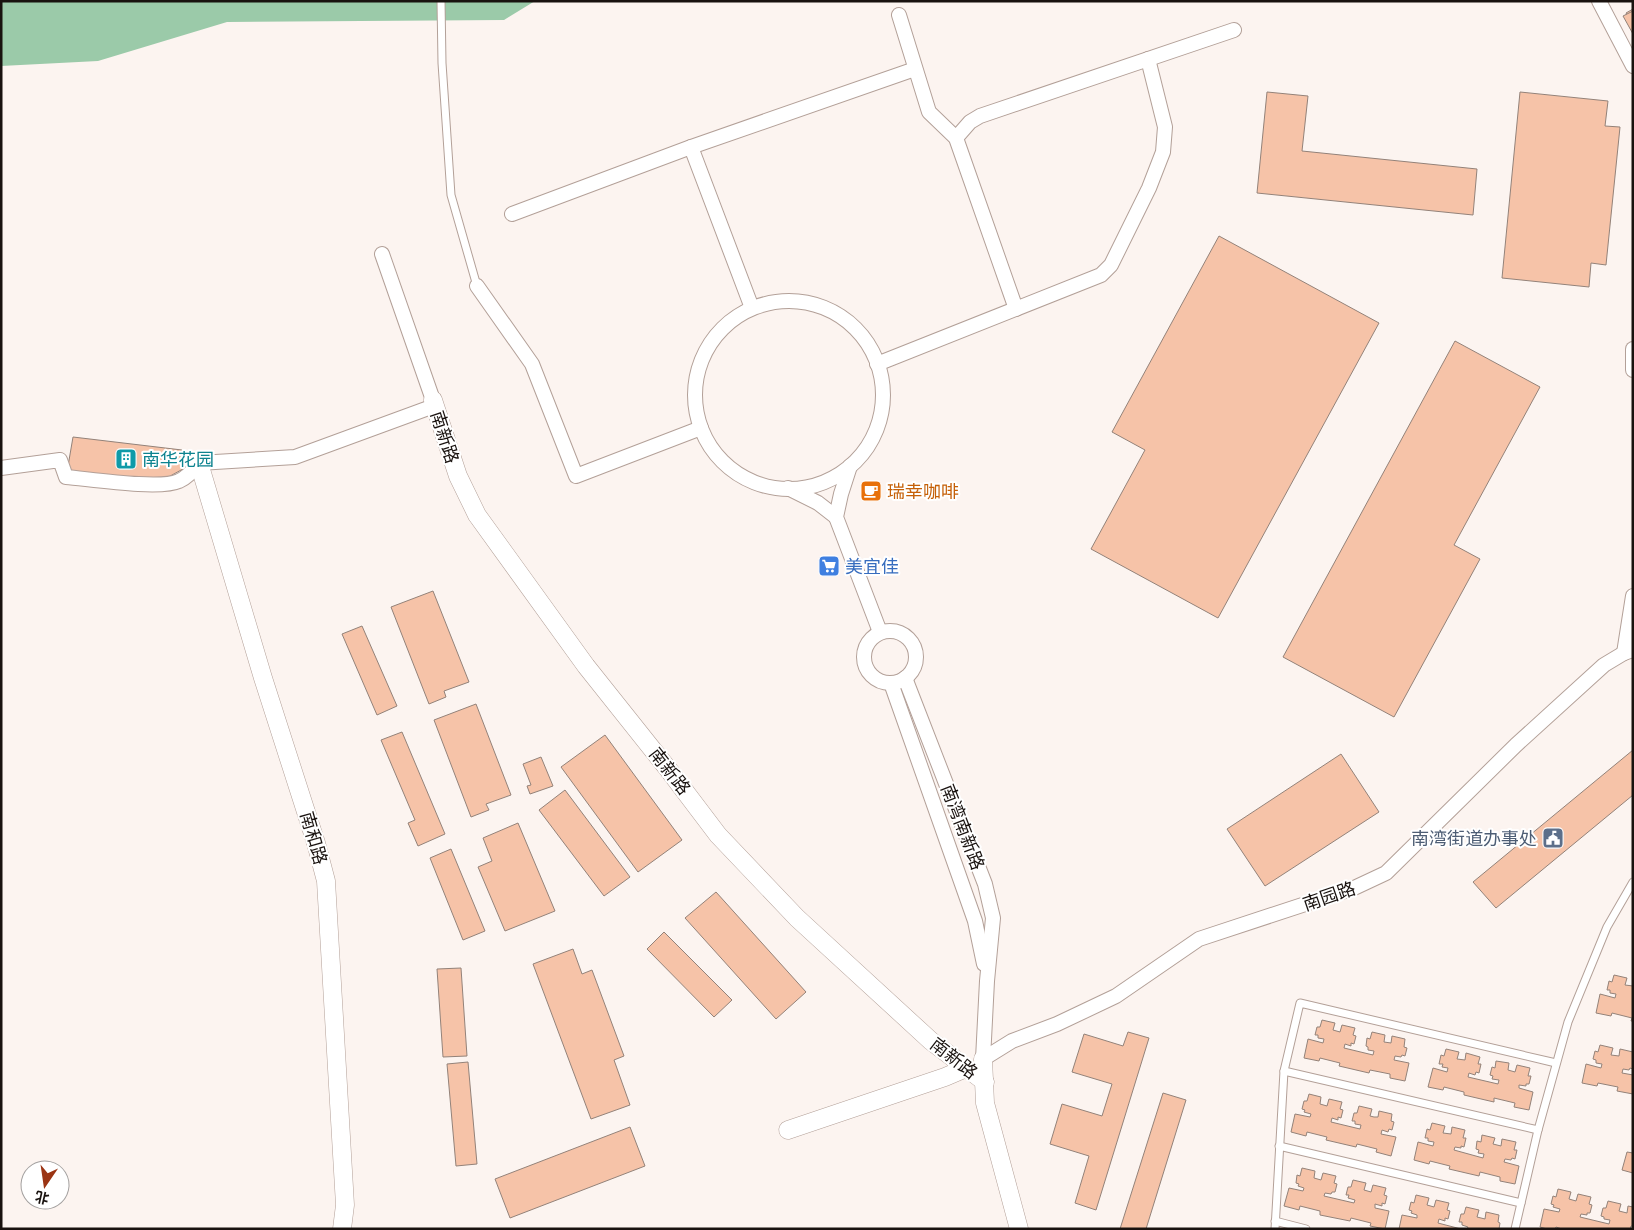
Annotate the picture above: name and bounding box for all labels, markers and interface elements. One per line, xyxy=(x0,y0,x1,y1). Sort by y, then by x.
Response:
street label: 南新路 xyxy=(427,408,463,466)
building icon: 南华花园 xyxy=(114,447,138,471)
place label: 南华花园 xyxy=(142,449,214,470)
cafe icon: 瑞幸咖啡 xyxy=(859,479,883,503)
place label: 瑞幸咖啡 xyxy=(887,481,959,502)
supermarket icon: 美宜佳 xyxy=(817,554,841,578)
place label: 美宜佳 xyxy=(845,556,899,577)
street label: 南新路 xyxy=(645,743,695,799)
street label: 南湾南新路 xyxy=(937,781,989,873)
street label: 南和路 xyxy=(296,809,332,867)
public building icon: 南湾街道办事处 xyxy=(1541,826,1565,850)
place label: 南湾街道办事处 xyxy=(1411,828,1537,849)
street label: 南园路 xyxy=(1300,877,1358,915)
street label: 南新路 xyxy=(926,1033,982,1083)
north arrow xyxy=(20,1160,70,1210)
text: 北 xyxy=(33,1188,51,1207)

